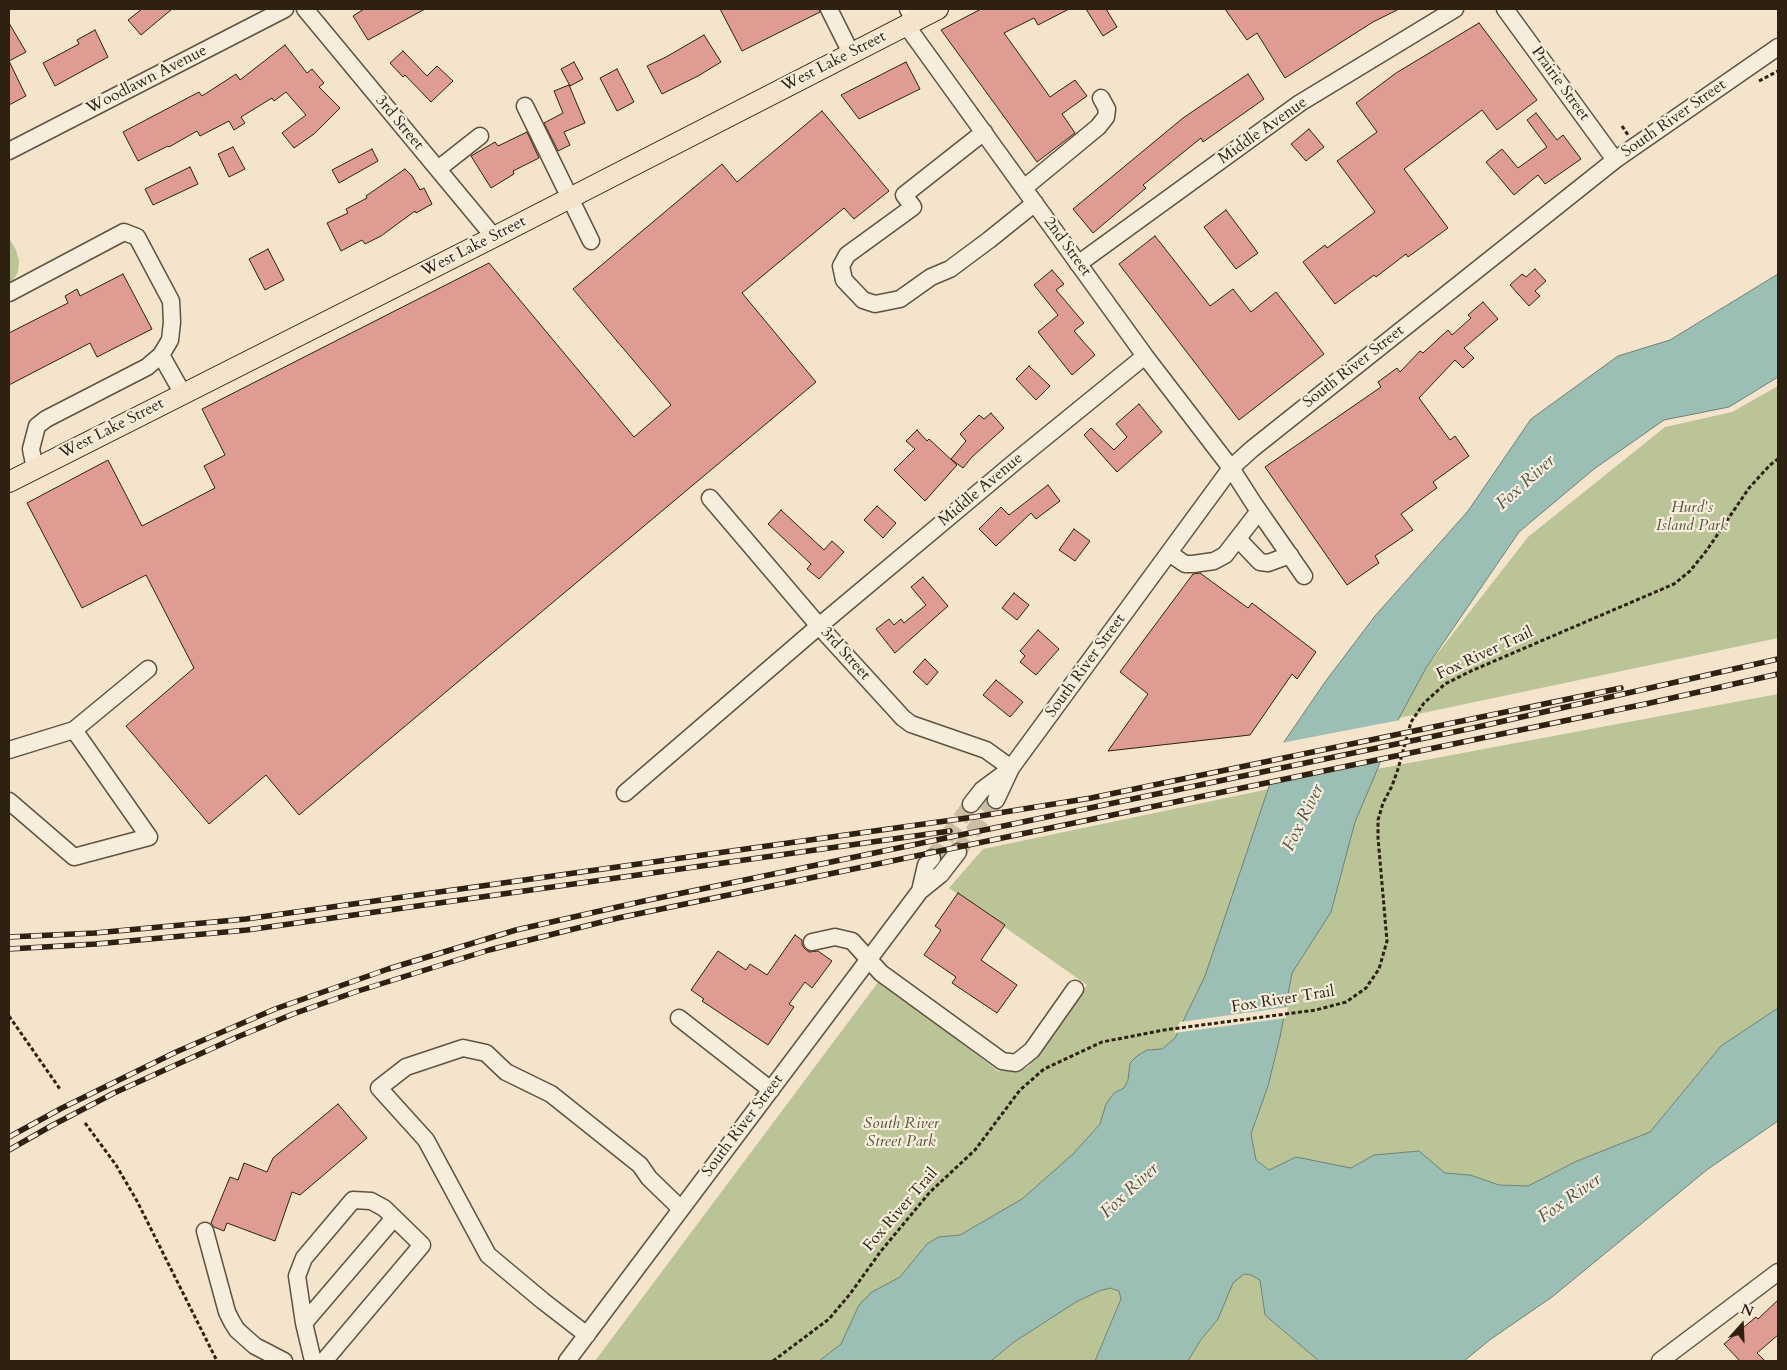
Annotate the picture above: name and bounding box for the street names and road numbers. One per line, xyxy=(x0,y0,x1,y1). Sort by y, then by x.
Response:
street label: West Lake Street xyxy=(778,27,890,97)
street label: Woodlawn Avenue xyxy=(84,41,210,119)
street label: Prairie Street xyxy=(1527,43,1593,125)
street label: South River Street xyxy=(1618,76,1730,162)
street label: 3rd Street xyxy=(371,92,427,154)
street label: Middle Avenue xyxy=(1215,93,1311,169)
street label: West Lake Street xyxy=(418,212,530,282)
street label: 2nd Street xyxy=(1039,214,1095,280)
street label: South River Street xyxy=(1300,322,1408,412)
street label: West Lake Street xyxy=(56,394,168,464)
street label: Middle Avenue xyxy=(935,449,1027,531)
street label: South River Street xyxy=(1042,611,1130,721)
street label: 3rd Street xyxy=(816,623,874,685)
street label: Fox River Trail xyxy=(1434,623,1536,685)
street label: Fox River Trail xyxy=(1230,982,1336,1018)
street label: South River Street xyxy=(698,1071,788,1181)
street label: Fox River Trail xyxy=(860,1164,942,1256)

